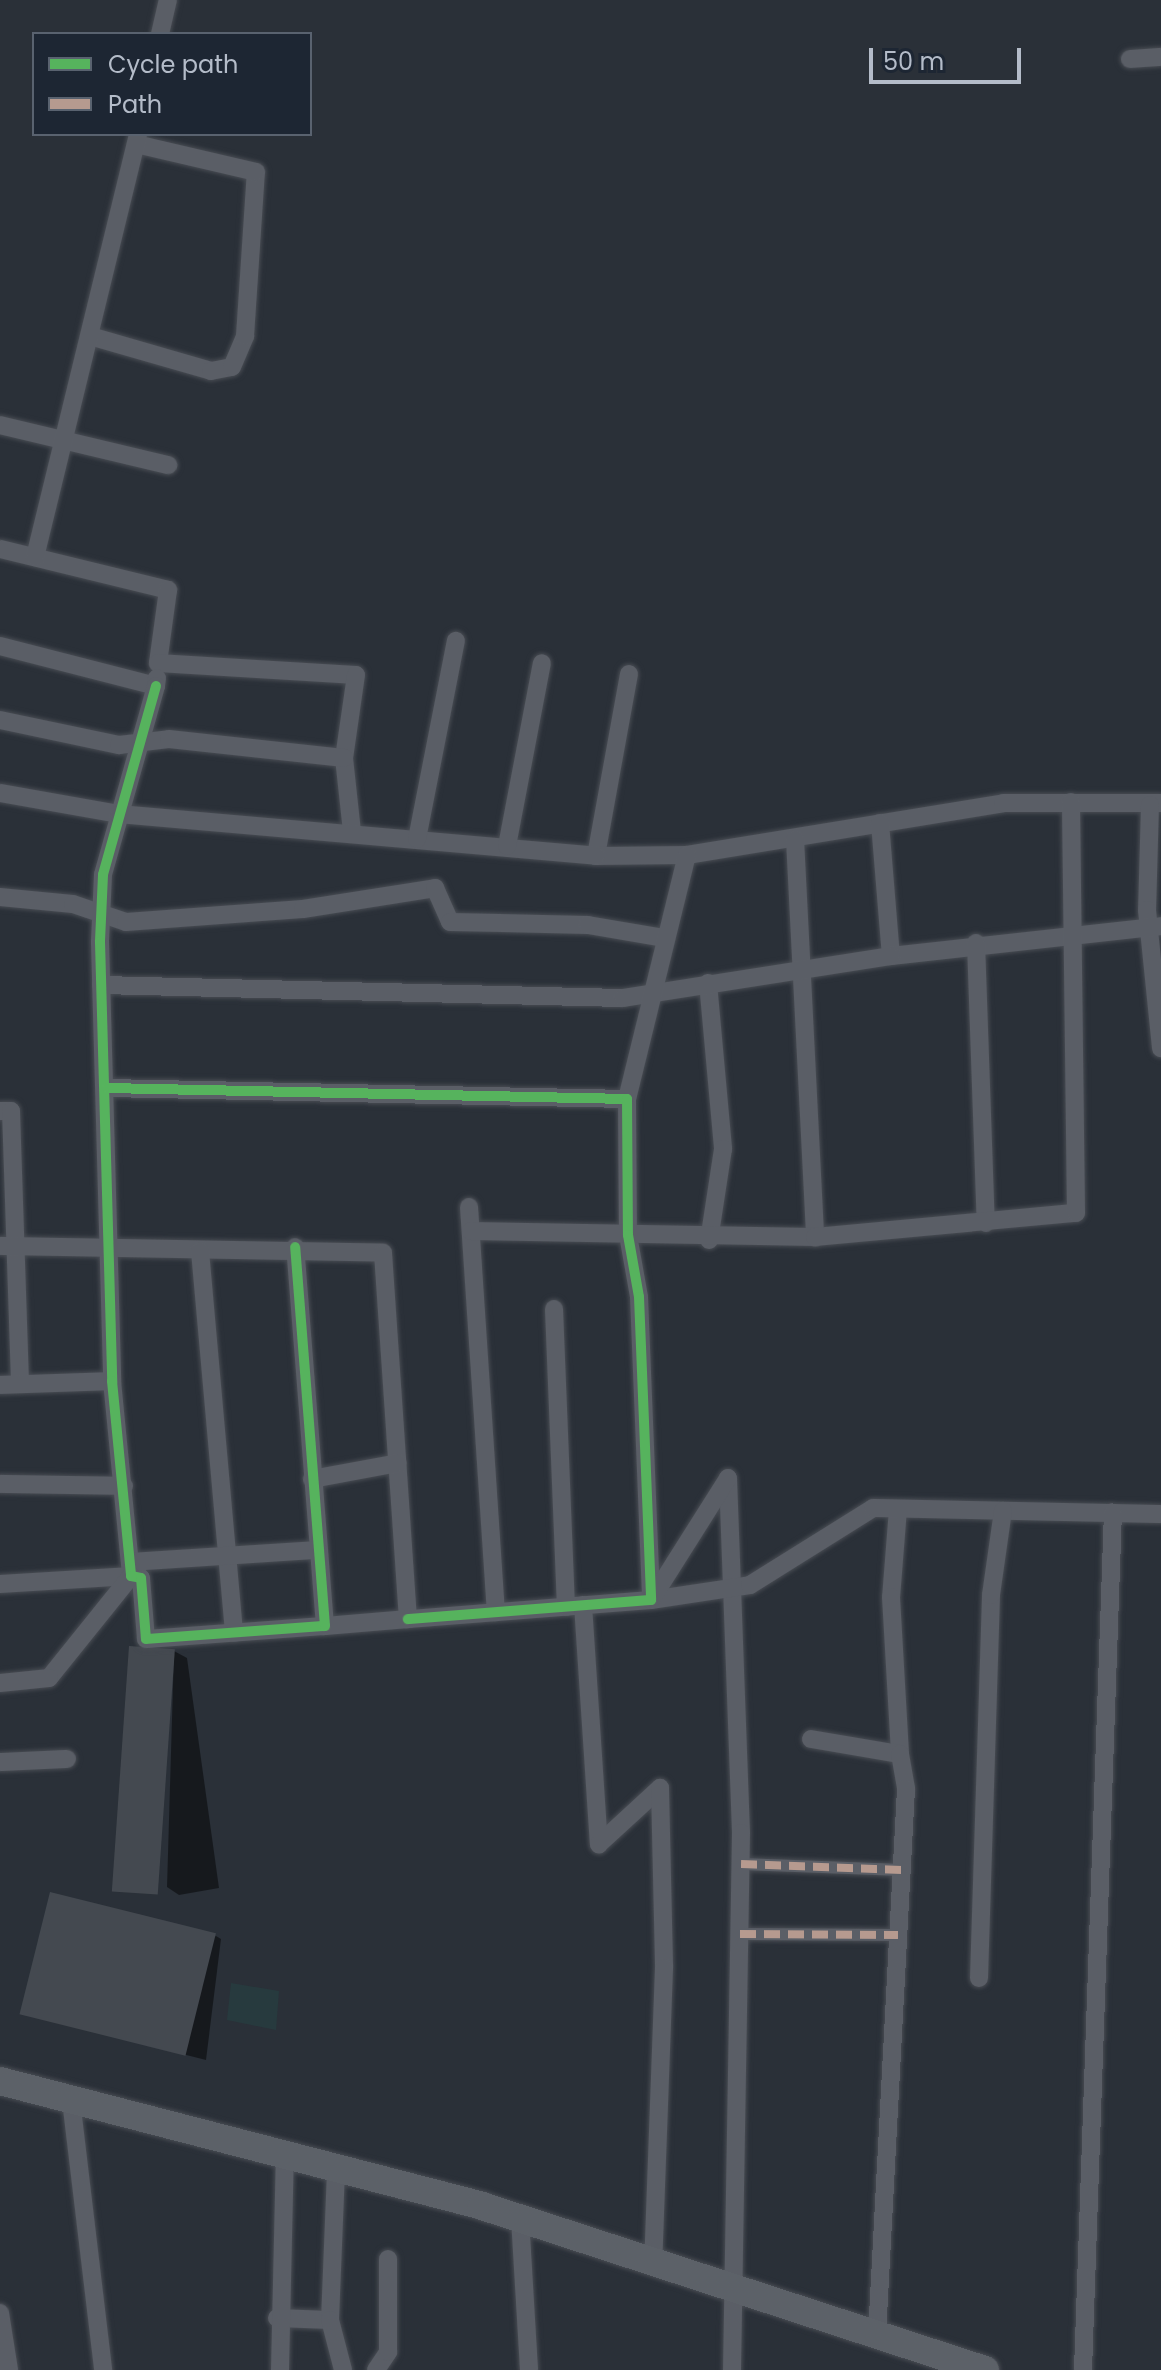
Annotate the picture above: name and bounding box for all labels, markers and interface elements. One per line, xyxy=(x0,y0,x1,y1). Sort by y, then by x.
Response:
legend xyxy=(32,32,312,136)
scale bar xyxy=(873,32,1025,82)
text: 50 m xyxy=(883,45,944,78)
text: Cycle path xyxy=(108,48,238,81)
text: Path xyxy=(108,88,162,121)

